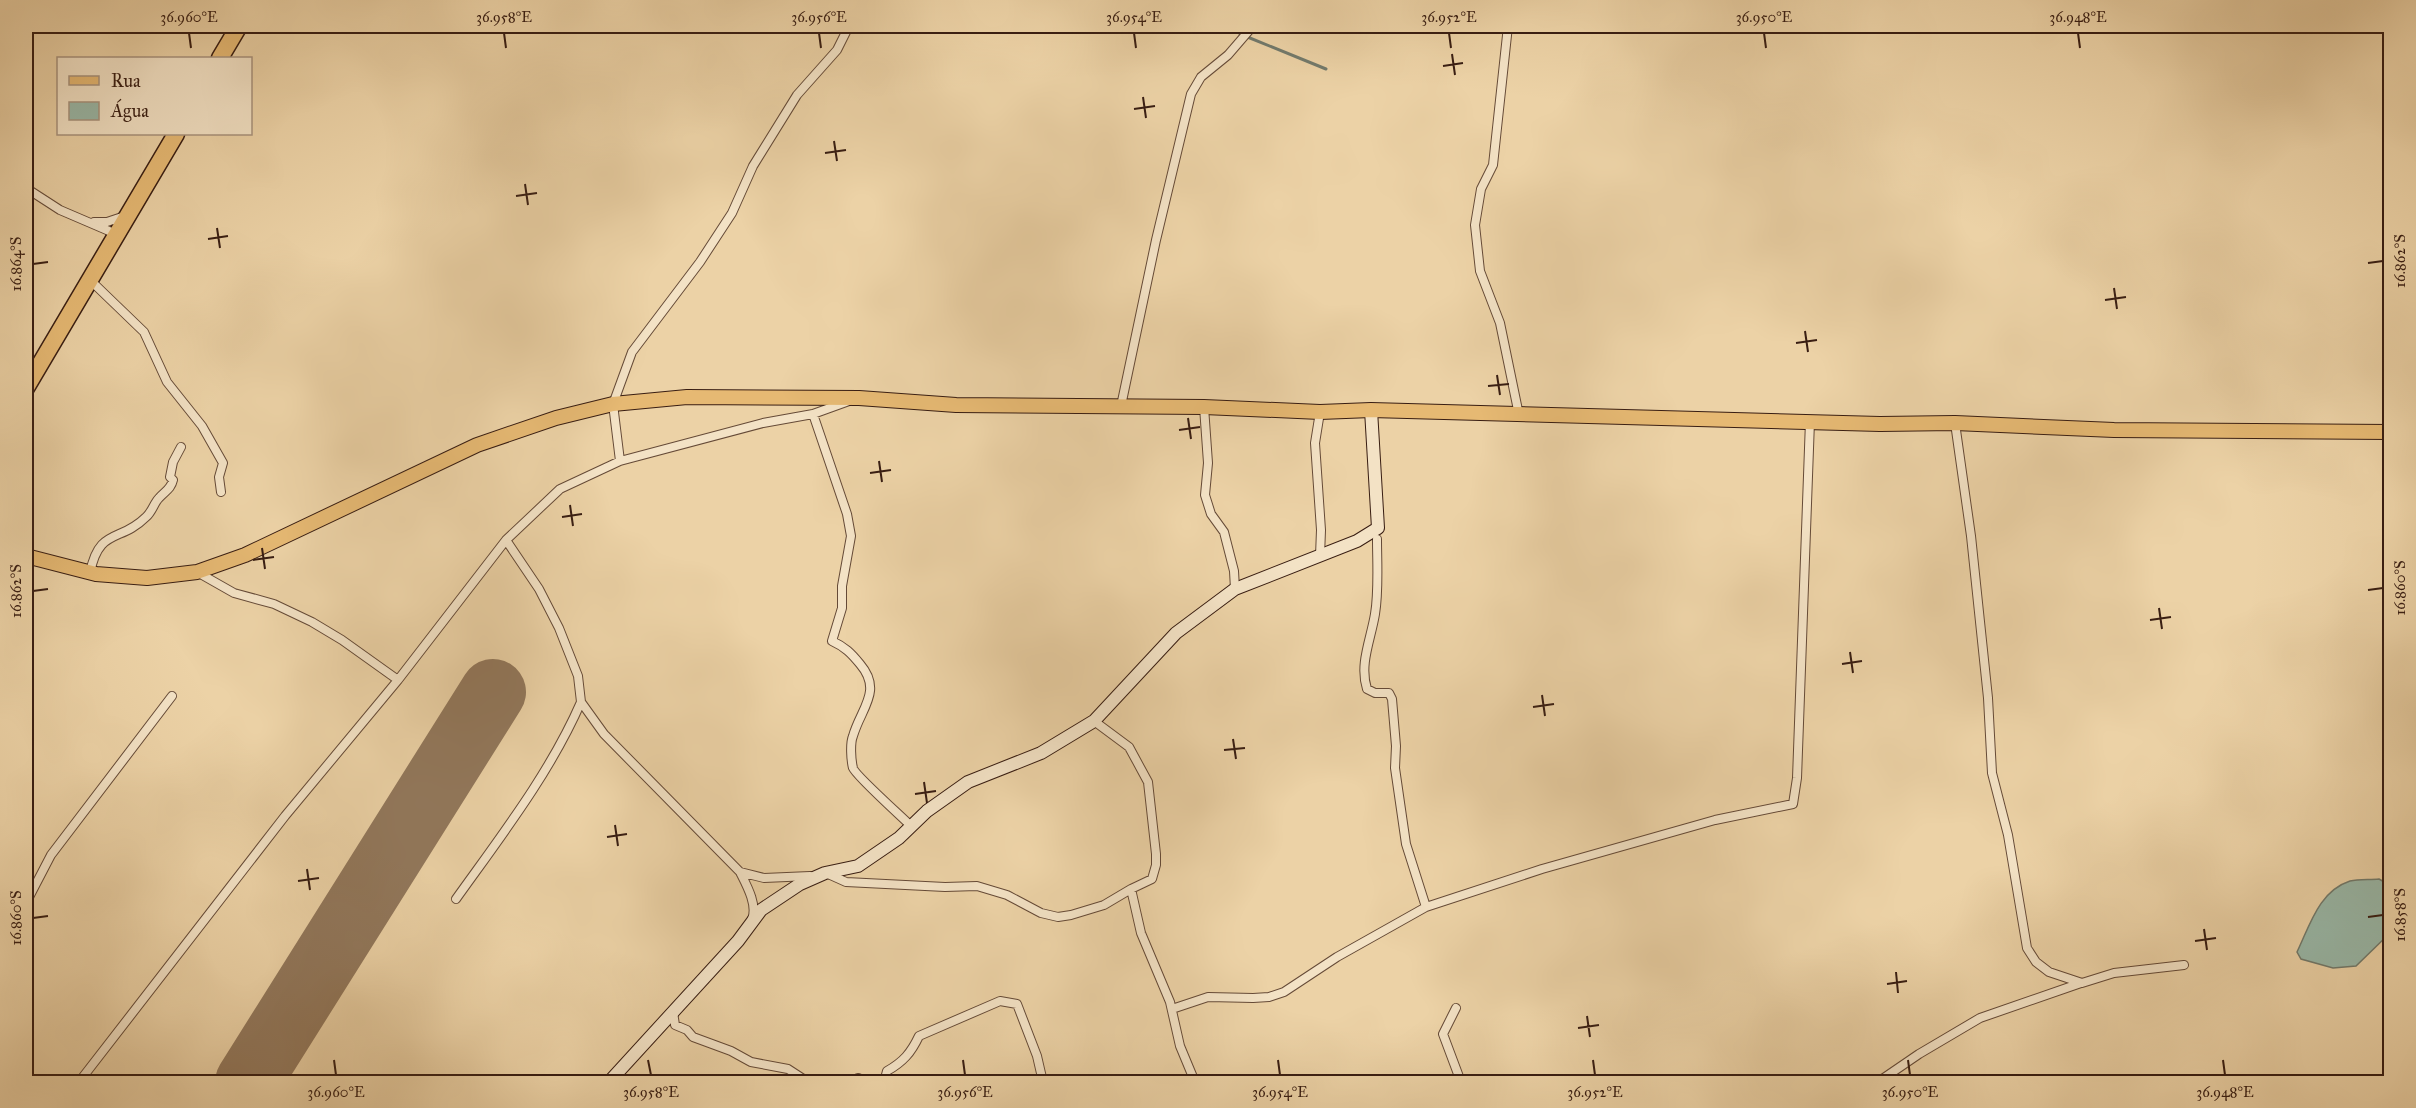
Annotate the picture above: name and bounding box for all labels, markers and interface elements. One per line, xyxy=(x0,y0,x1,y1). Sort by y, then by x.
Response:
text: 36.960°E xyxy=(160,8,218,26)
text: 36.958°E xyxy=(476,8,532,26)
text: 36.956°E xyxy=(791,8,847,26)
text: 36.954°E xyxy=(1106,8,1162,26)
text: 36.952°E xyxy=(1421,8,1477,26)
text: 36.950°E xyxy=(1736,8,1793,26)
text: 36.948°E xyxy=(2049,8,2107,26)
legend xyxy=(57,57,252,135)
text: Rua xyxy=(111,70,141,92)
text: Água xyxy=(110,98,149,123)
text: 16.862°S xyxy=(2391,234,2409,288)
text: 16.864°S xyxy=(7,237,25,291)
text: 16.860°S xyxy=(2391,560,2409,616)
text: 16.862°S xyxy=(7,564,25,618)
text: 16.858°S xyxy=(2391,888,2409,942)
text: 16.860°S xyxy=(7,890,25,946)
text: 36.960°E xyxy=(307,1083,365,1101)
text: 36.958°E xyxy=(623,1083,679,1101)
text: 36.956°E xyxy=(937,1083,993,1101)
text: 36.954°E xyxy=(1252,1083,1308,1101)
text: 36.952°E xyxy=(1567,1083,1623,1101)
text: 36.950°E xyxy=(1882,1083,1939,1101)
text: 36.948°E xyxy=(2196,1083,2254,1101)

